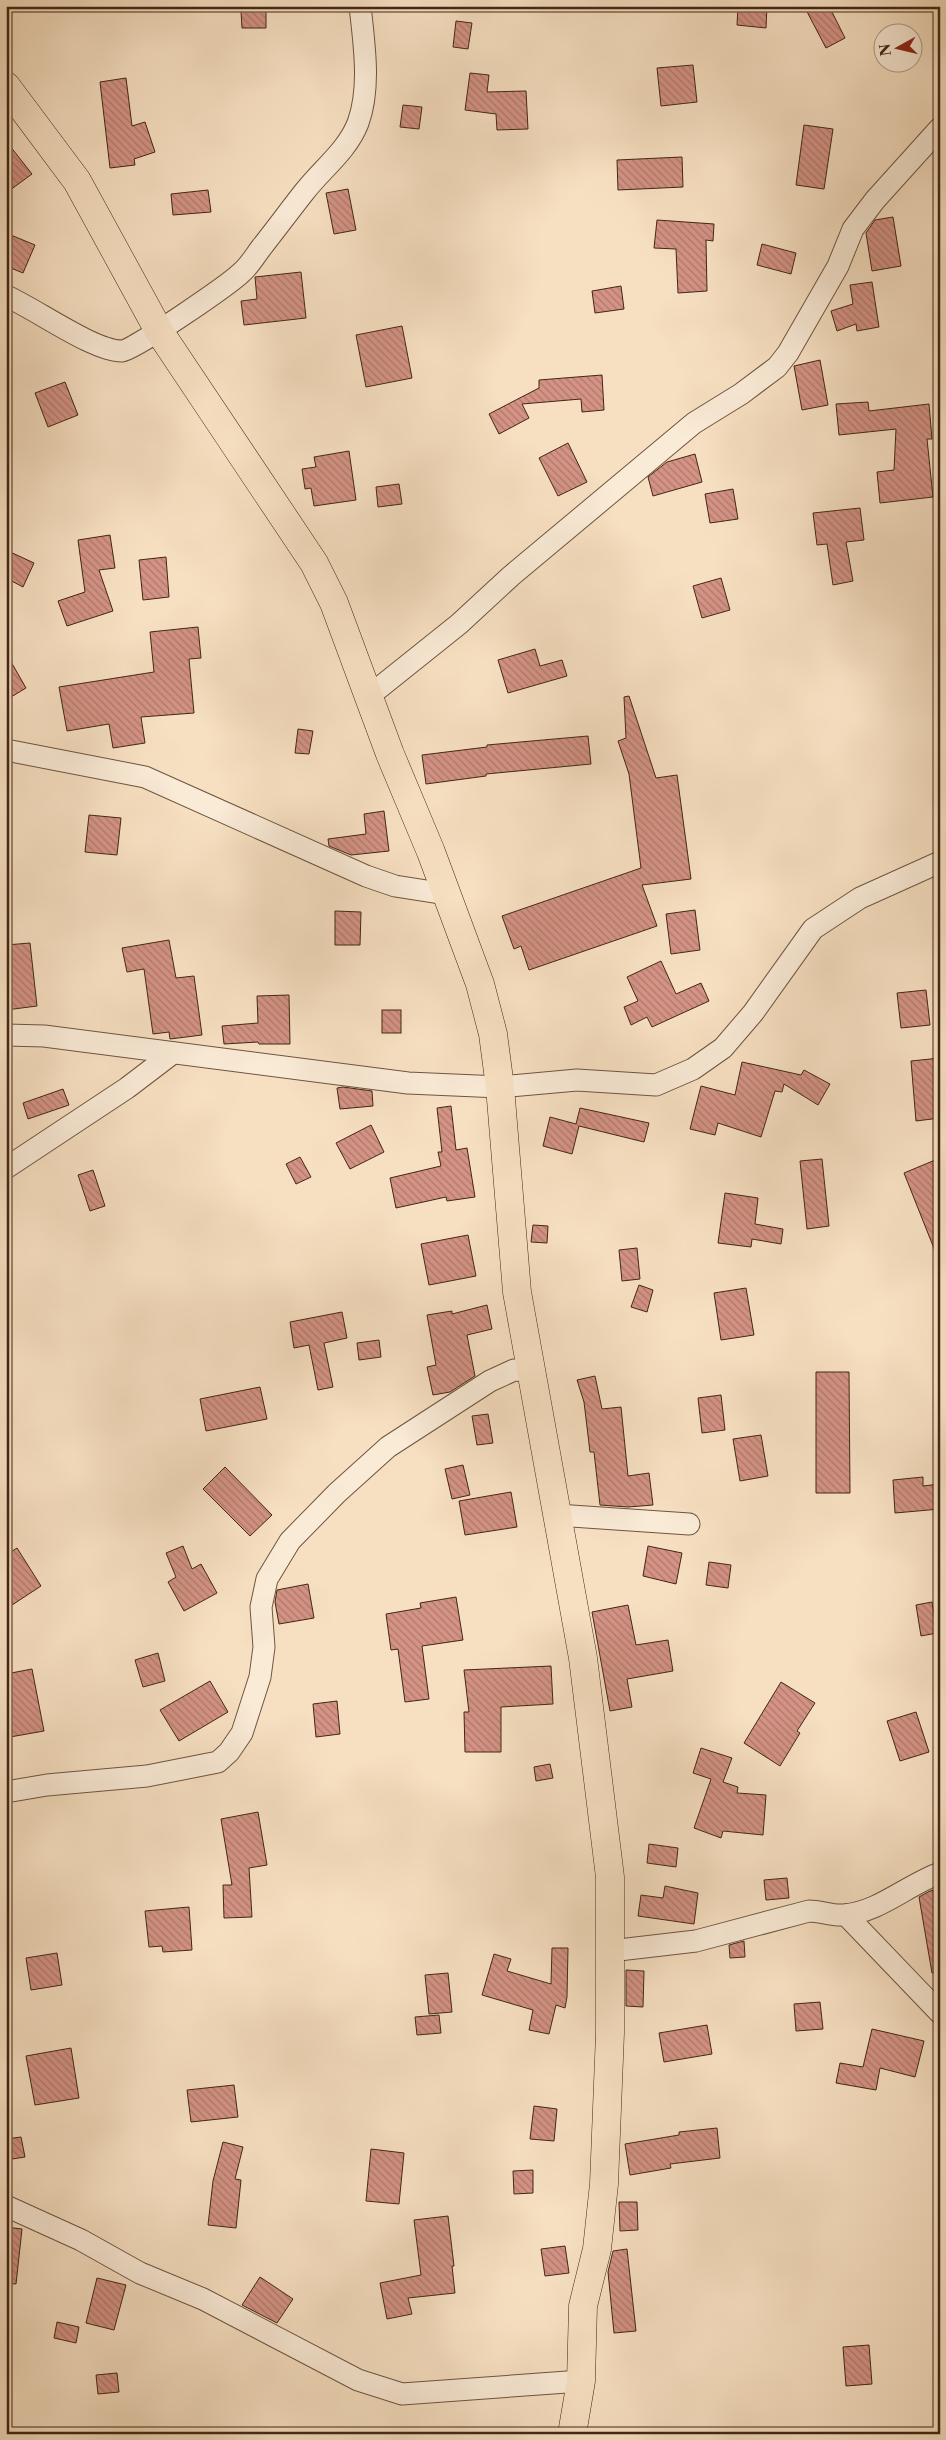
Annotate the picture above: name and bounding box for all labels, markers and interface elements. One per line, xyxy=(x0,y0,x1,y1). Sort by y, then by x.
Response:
north arrow xyxy=(874,22,924,72)
text: N xyxy=(875,43,895,57)

